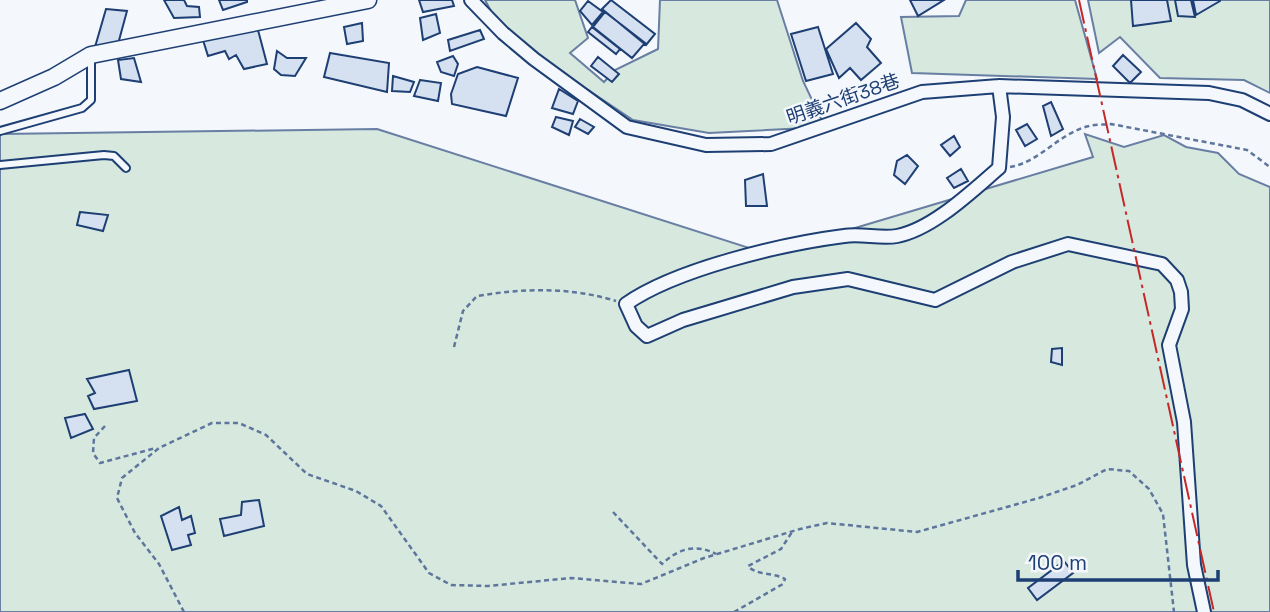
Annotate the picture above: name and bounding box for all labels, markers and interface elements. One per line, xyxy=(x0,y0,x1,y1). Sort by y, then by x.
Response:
street label: 明義六街38巷 xyxy=(783,68,903,130)
scale bar xyxy=(1018,538,1218,582)
text: 100 m xyxy=(1028,549,1087,576)

